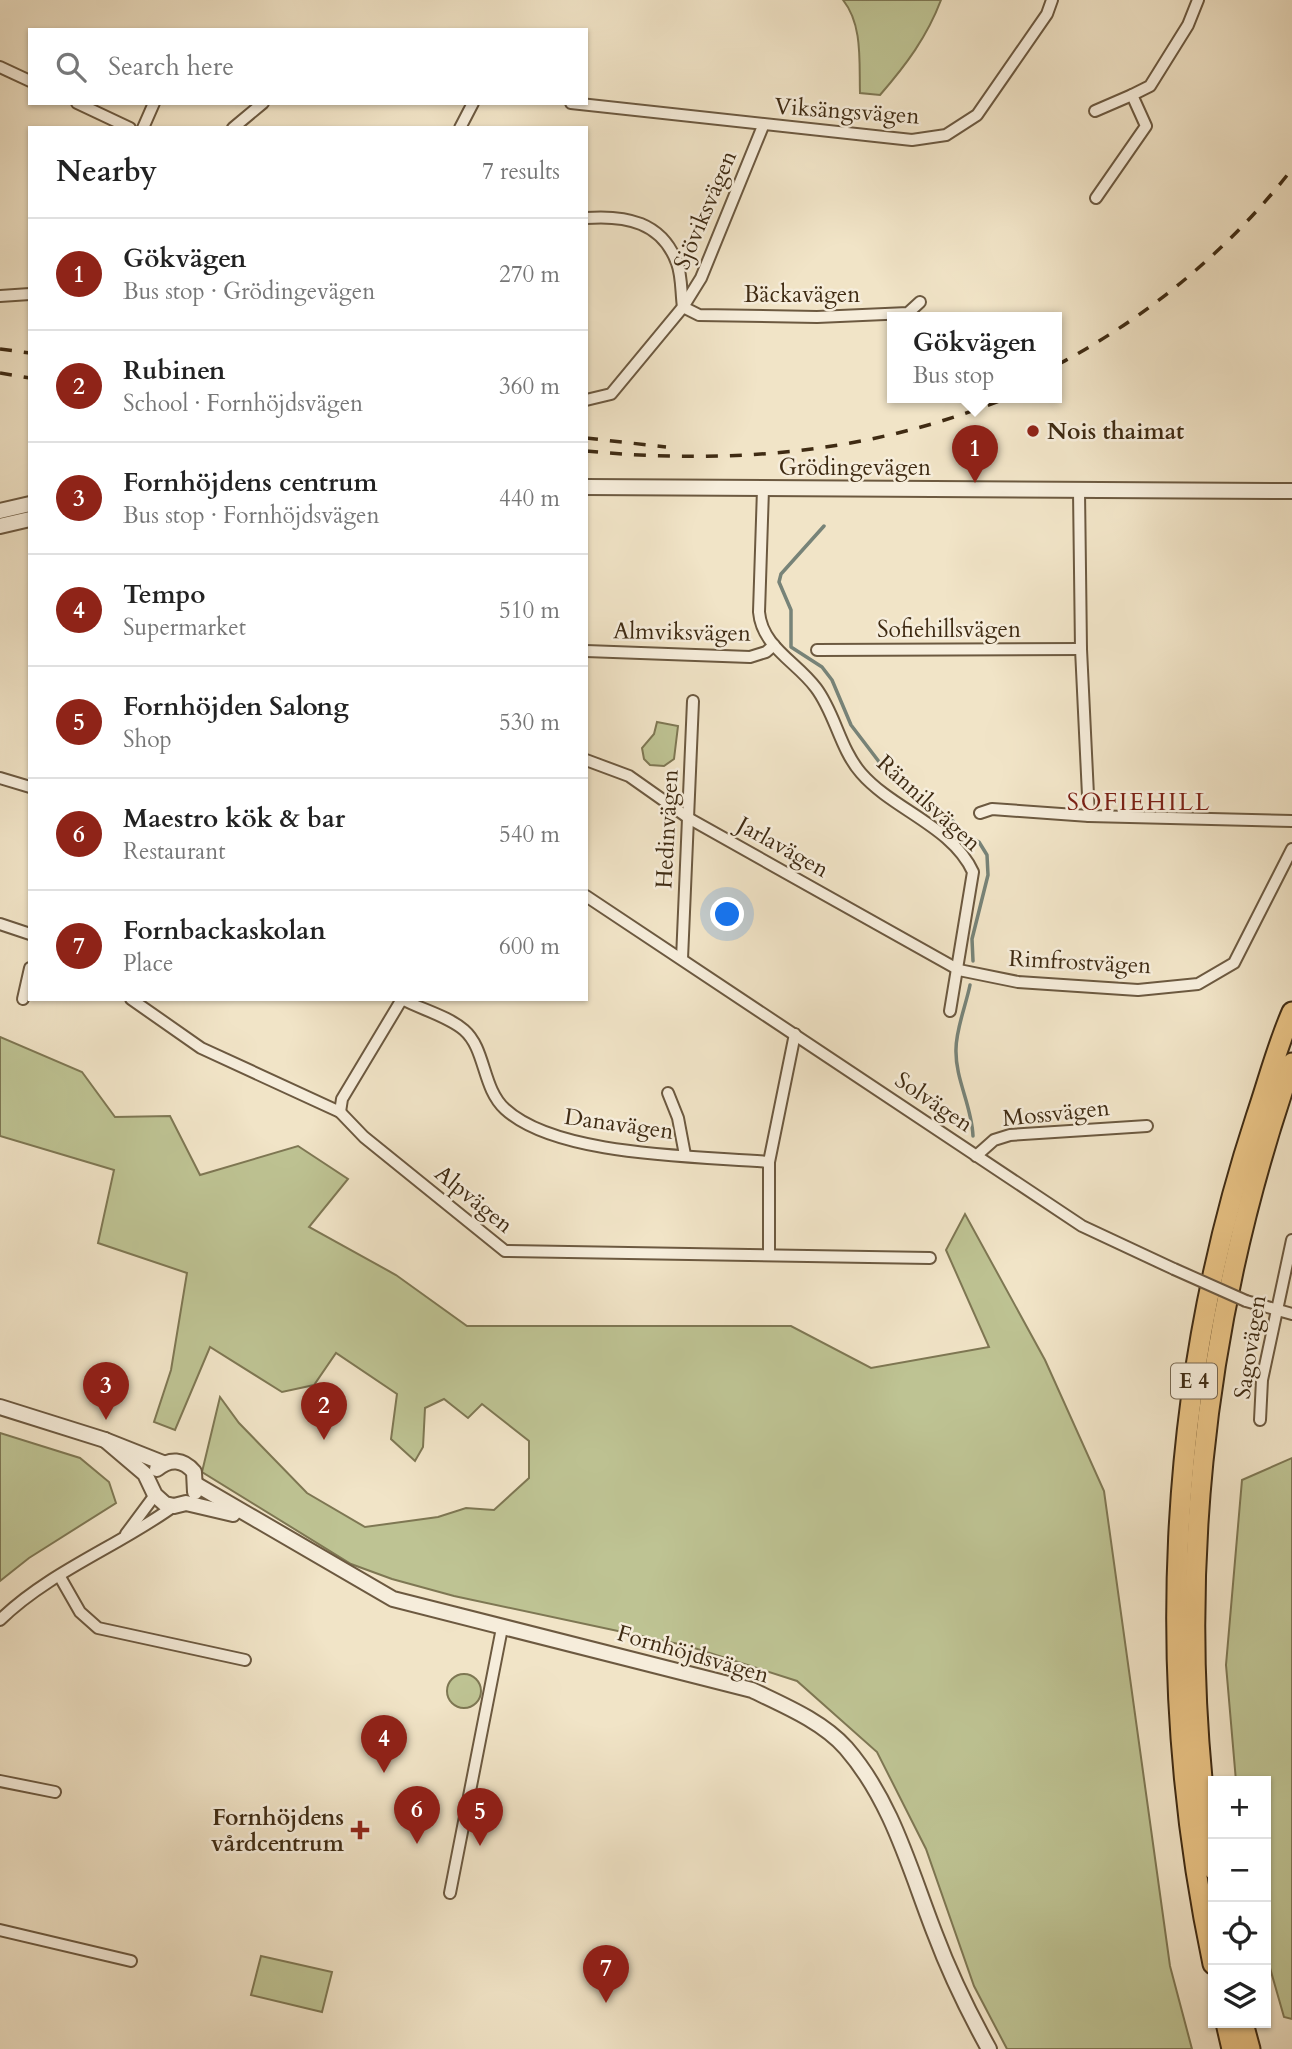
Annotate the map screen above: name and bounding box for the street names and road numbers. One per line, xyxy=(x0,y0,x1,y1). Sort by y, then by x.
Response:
street label: Viksängsvägen xyxy=(773,90,921,132)
street label: Sjöviksvägen xyxy=(666,146,744,274)
street label: Bäckavägen xyxy=(744,279,860,310)
street label: Grödingevägen xyxy=(779,452,931,483)
street label: Sofiehillsvägen xyxy=(877,614,1021,645)
street label: Almviksvägen xyxy=(613,615,751,649)
street label: Rännilsvägen xyxy=(870,748,988,858)
street label: Hedinvägen xyxy=(648,768,686,890)
street label: Jarlavägen xyxy=(729,808,834,885)
street label: Rimfrostvägen xyxy=(1008,943,1152,981)
street label: Solvägen xyxy=(889,1065,979,1139)
street label: Mossvägen xyxy=(1001,1092,1111,1134)
street label: Danavägen xyxy=(562,1101,676,1147)
street label: Alpvägen xyxy=(428,1158,520,1240)
street label: Sagovägen xyxy=(1226,1293,1274,1401)
road number: E 4 xyxy=(1171,1364,1217,1398)
street label: Fornhöjdsvägen xyxy=(613,1618,773,1690)

